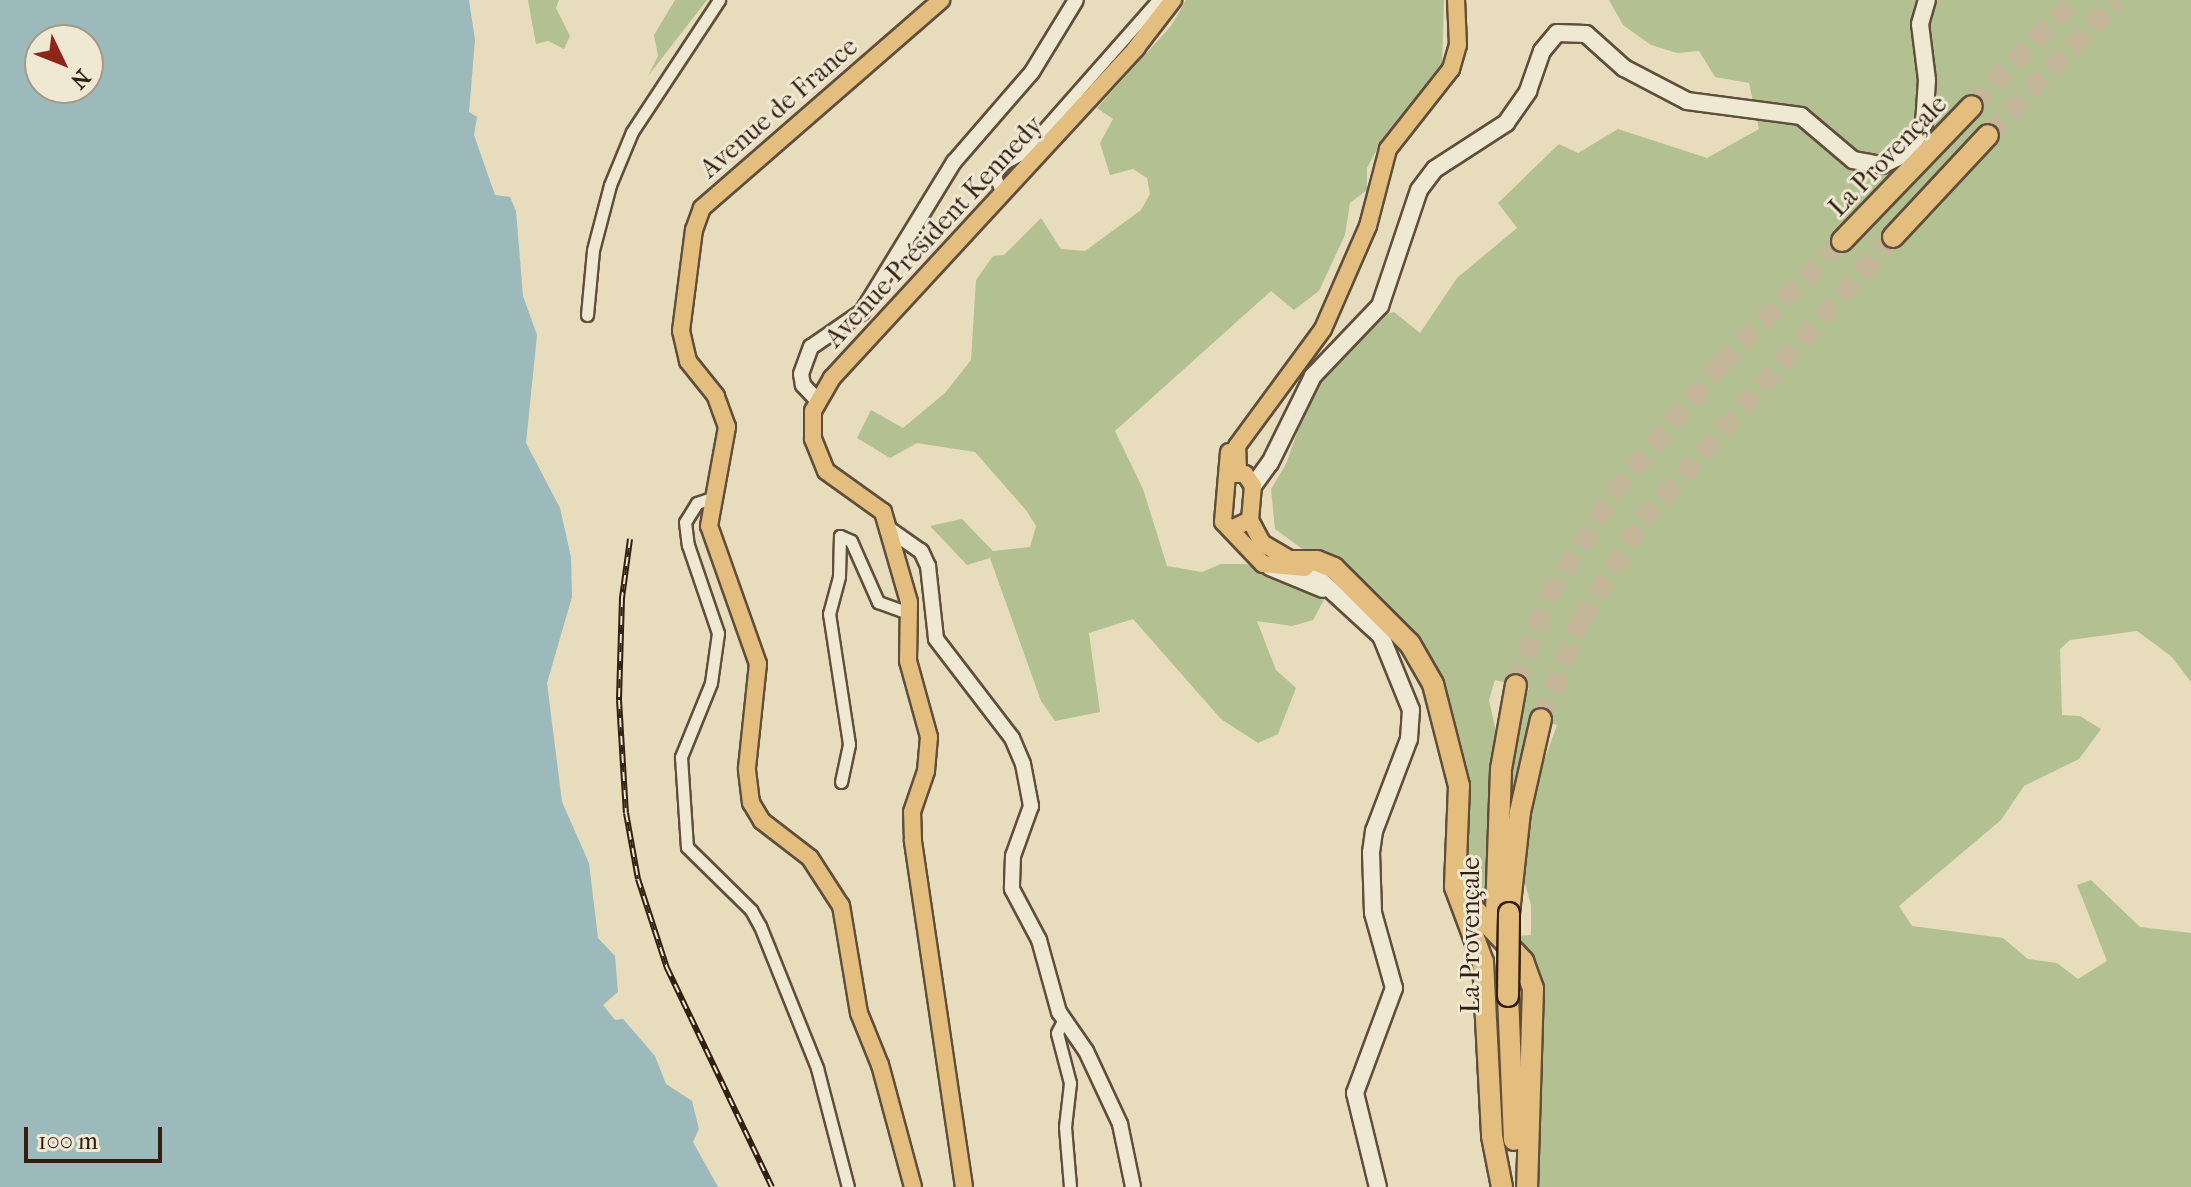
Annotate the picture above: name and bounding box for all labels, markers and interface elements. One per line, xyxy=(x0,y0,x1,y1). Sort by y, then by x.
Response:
north arrow xyxy=(24,24,104,104)
street label: Avenue de France xyxy=(694,31,864,185)
text: N xyxy=(65,64,95,94)
street label: La Provençale xyxy=(1822,89,1954,223)
street label: Avenue Président Kennedy xyxy=(819,110,1049,354)
street label: La Provençale xyxy=(1455,857,1487,1013)
scale bar xyxy=(28,1111,166,1161)
text: 100 m xyxy=(38,1127,98,1155)

